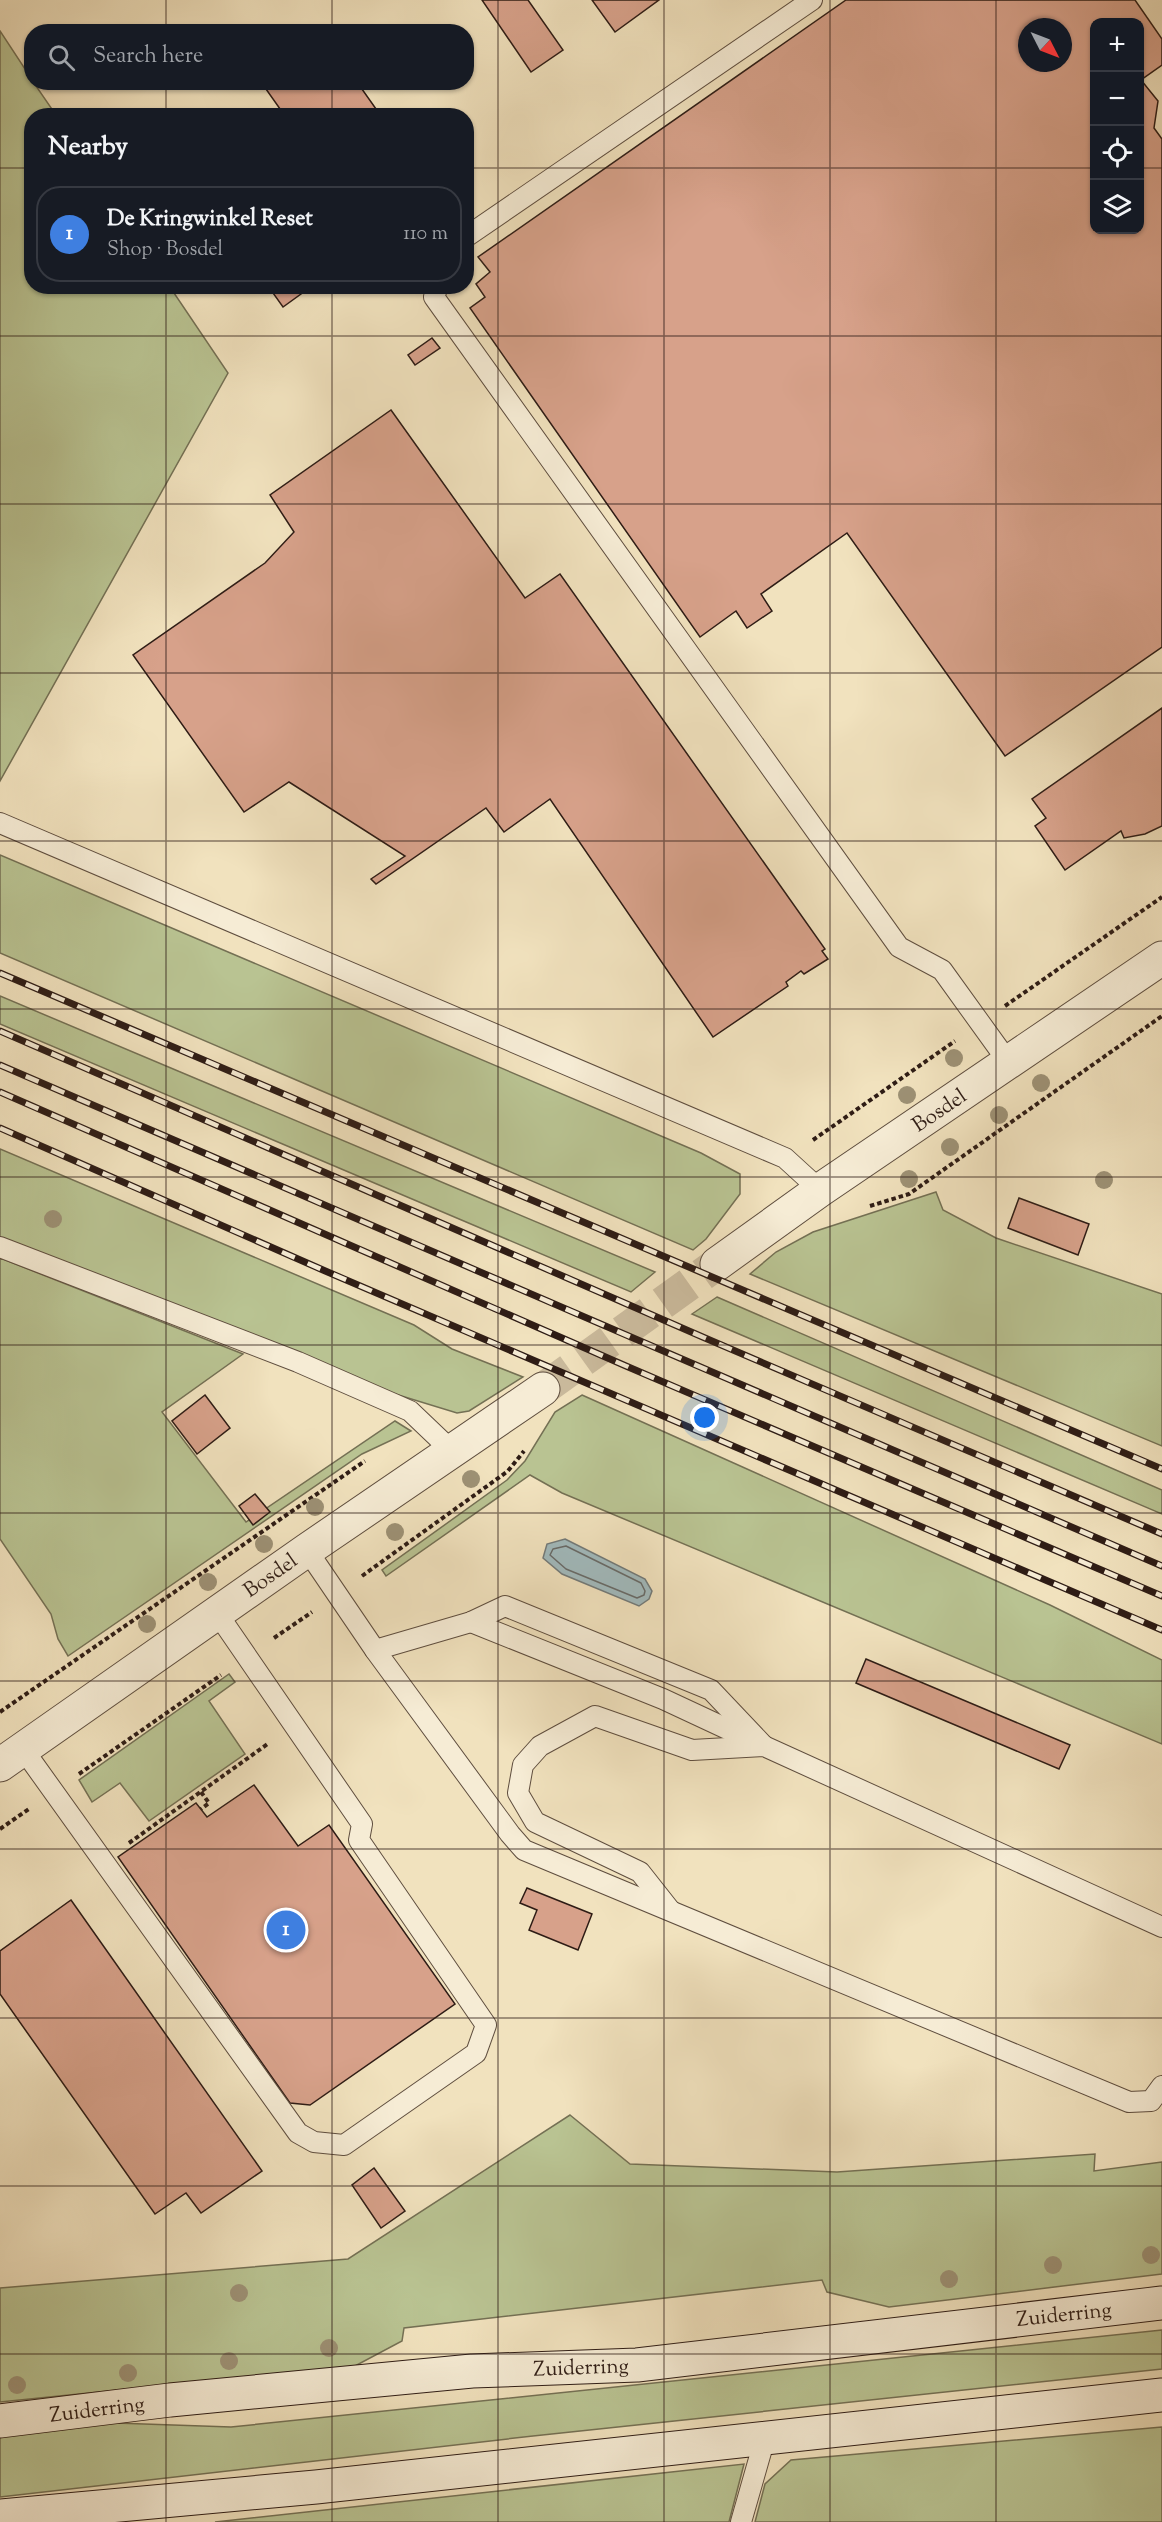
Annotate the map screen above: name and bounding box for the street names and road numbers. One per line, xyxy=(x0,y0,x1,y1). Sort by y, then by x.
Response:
street label: Bosdel xyxy=(907,1082,974,1141)
street label: Bosdel xyxy=(238,1547,305,1606)
street label: Zuiderring xyxy=(1015,2296,1113,2336)
street label: Zuiderring xyxy=(533,2352,629,2386)
street label: Zuiderring xyxy=(48,2390,146,2432)

